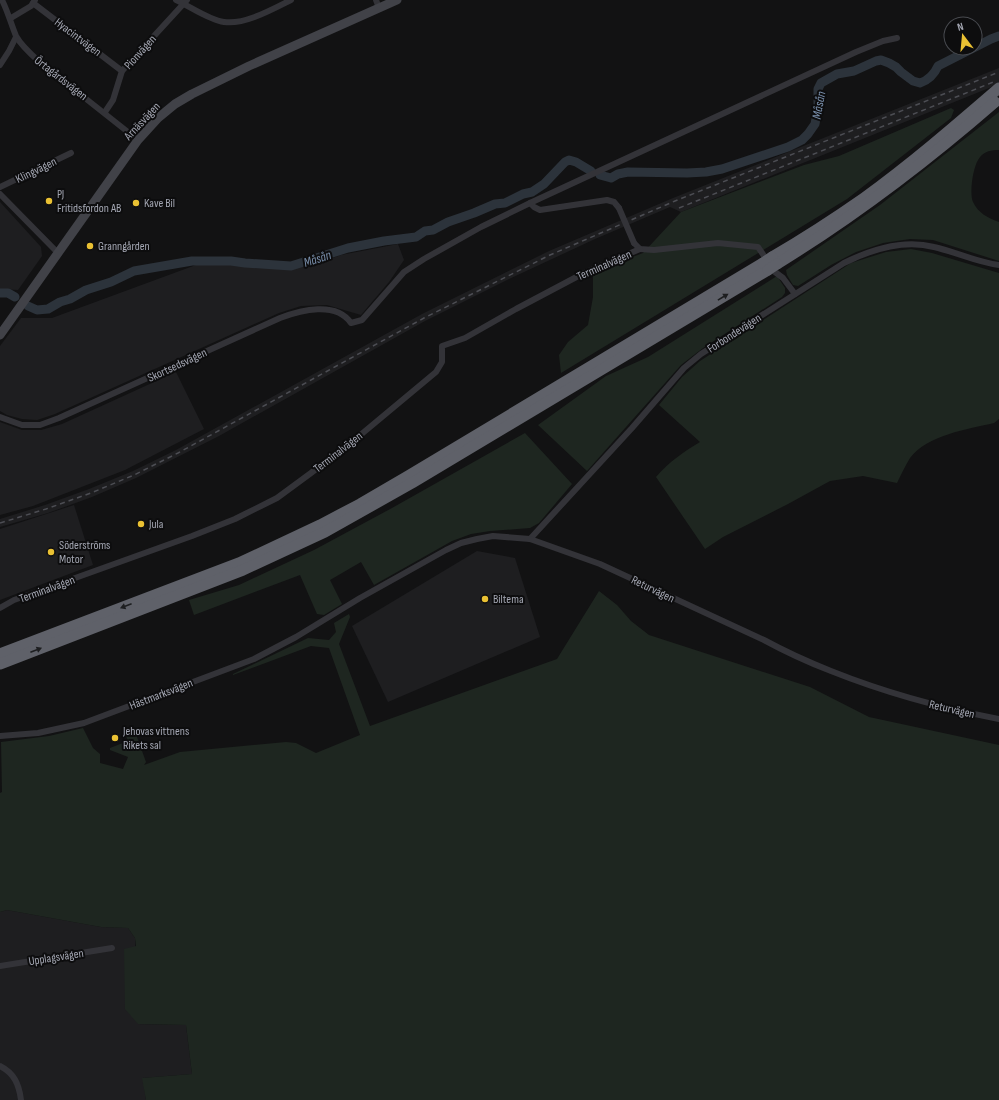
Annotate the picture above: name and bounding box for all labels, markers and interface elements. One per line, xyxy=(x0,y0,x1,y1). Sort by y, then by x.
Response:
street label: Hyacintvägen xyxy=(51,15,104,60)
north arrow xyxy=(943,16,983,56)
text: N xyxy=(956,20,965,34)
street label: Pionvägen xyxy=(121,32,160,73)
street label: Örtagårdsvägen xyxy=(31,53,90,104)
water label: Måsån xyxy=(809,89,829,120)
street label: Arnäsvägen xyxy=(120,99,164,144)
street label: Klingvägen xyxy=(13,154,59,187)
place label: PJ Fritidsfordon AB xyxy=(57,187,121,216)
marker: PJ Fritidsfordon AB xyxy=(44,196,54,206)
place label: Kave Bil xyxy=(144,196,175,211)
marker: Kave Bil xyxy=(131,198,141,208)
place label: Granngården xyxy=(98,239,150,254)
marker: Granngården xyxy=(85,241,95,251)
water label: Måsån xyxy=(301,247,334,271)
street label: Terminalvägen xyxy=(575,247,634,284)
one-way arrow xyxy=(718,293,728,301)
street label: Forbondevägen xyxy=(704,310,764,356)
street label: Skortsedsvägen xyxy=(145,345,209,386)
street label: Terminalvägen xyxy=(311,429,366,476)
place label: Jula xyxy=(148,517,164,532)
marker: Jula xyxy=(136,519,146,529)
place label: Söderströms Motor xyxy=(59,538,110,567)
marker: Söderströms Motor xyxy=(46,547,56,557)
street label: Terminalvägen xyxy=(17,572,77,606)
street label: Returvägen xyxy=(629,573,677,606)
place label: Biltema xyxy=(493,592,524,607)
marker: Biltema xyxy=(480,594,490,604)
one-way arrow xyxy=(120,604,132,610)
one-way arrow xyxy=(31,646,43,652)
street label: Hästmarksvägen xyxy=(127,675,195,713)
street label: Returvägen xyxy=(928,697,976,722)
place label: Jehovas vittnens Rikets sal xyxy=(122,724,189,753)
marker: Jehovas vittnens Rikets sal xyxy=(110,733,120,743)
street label: Upplagsvägen xyxy=(27,946,85,969)

